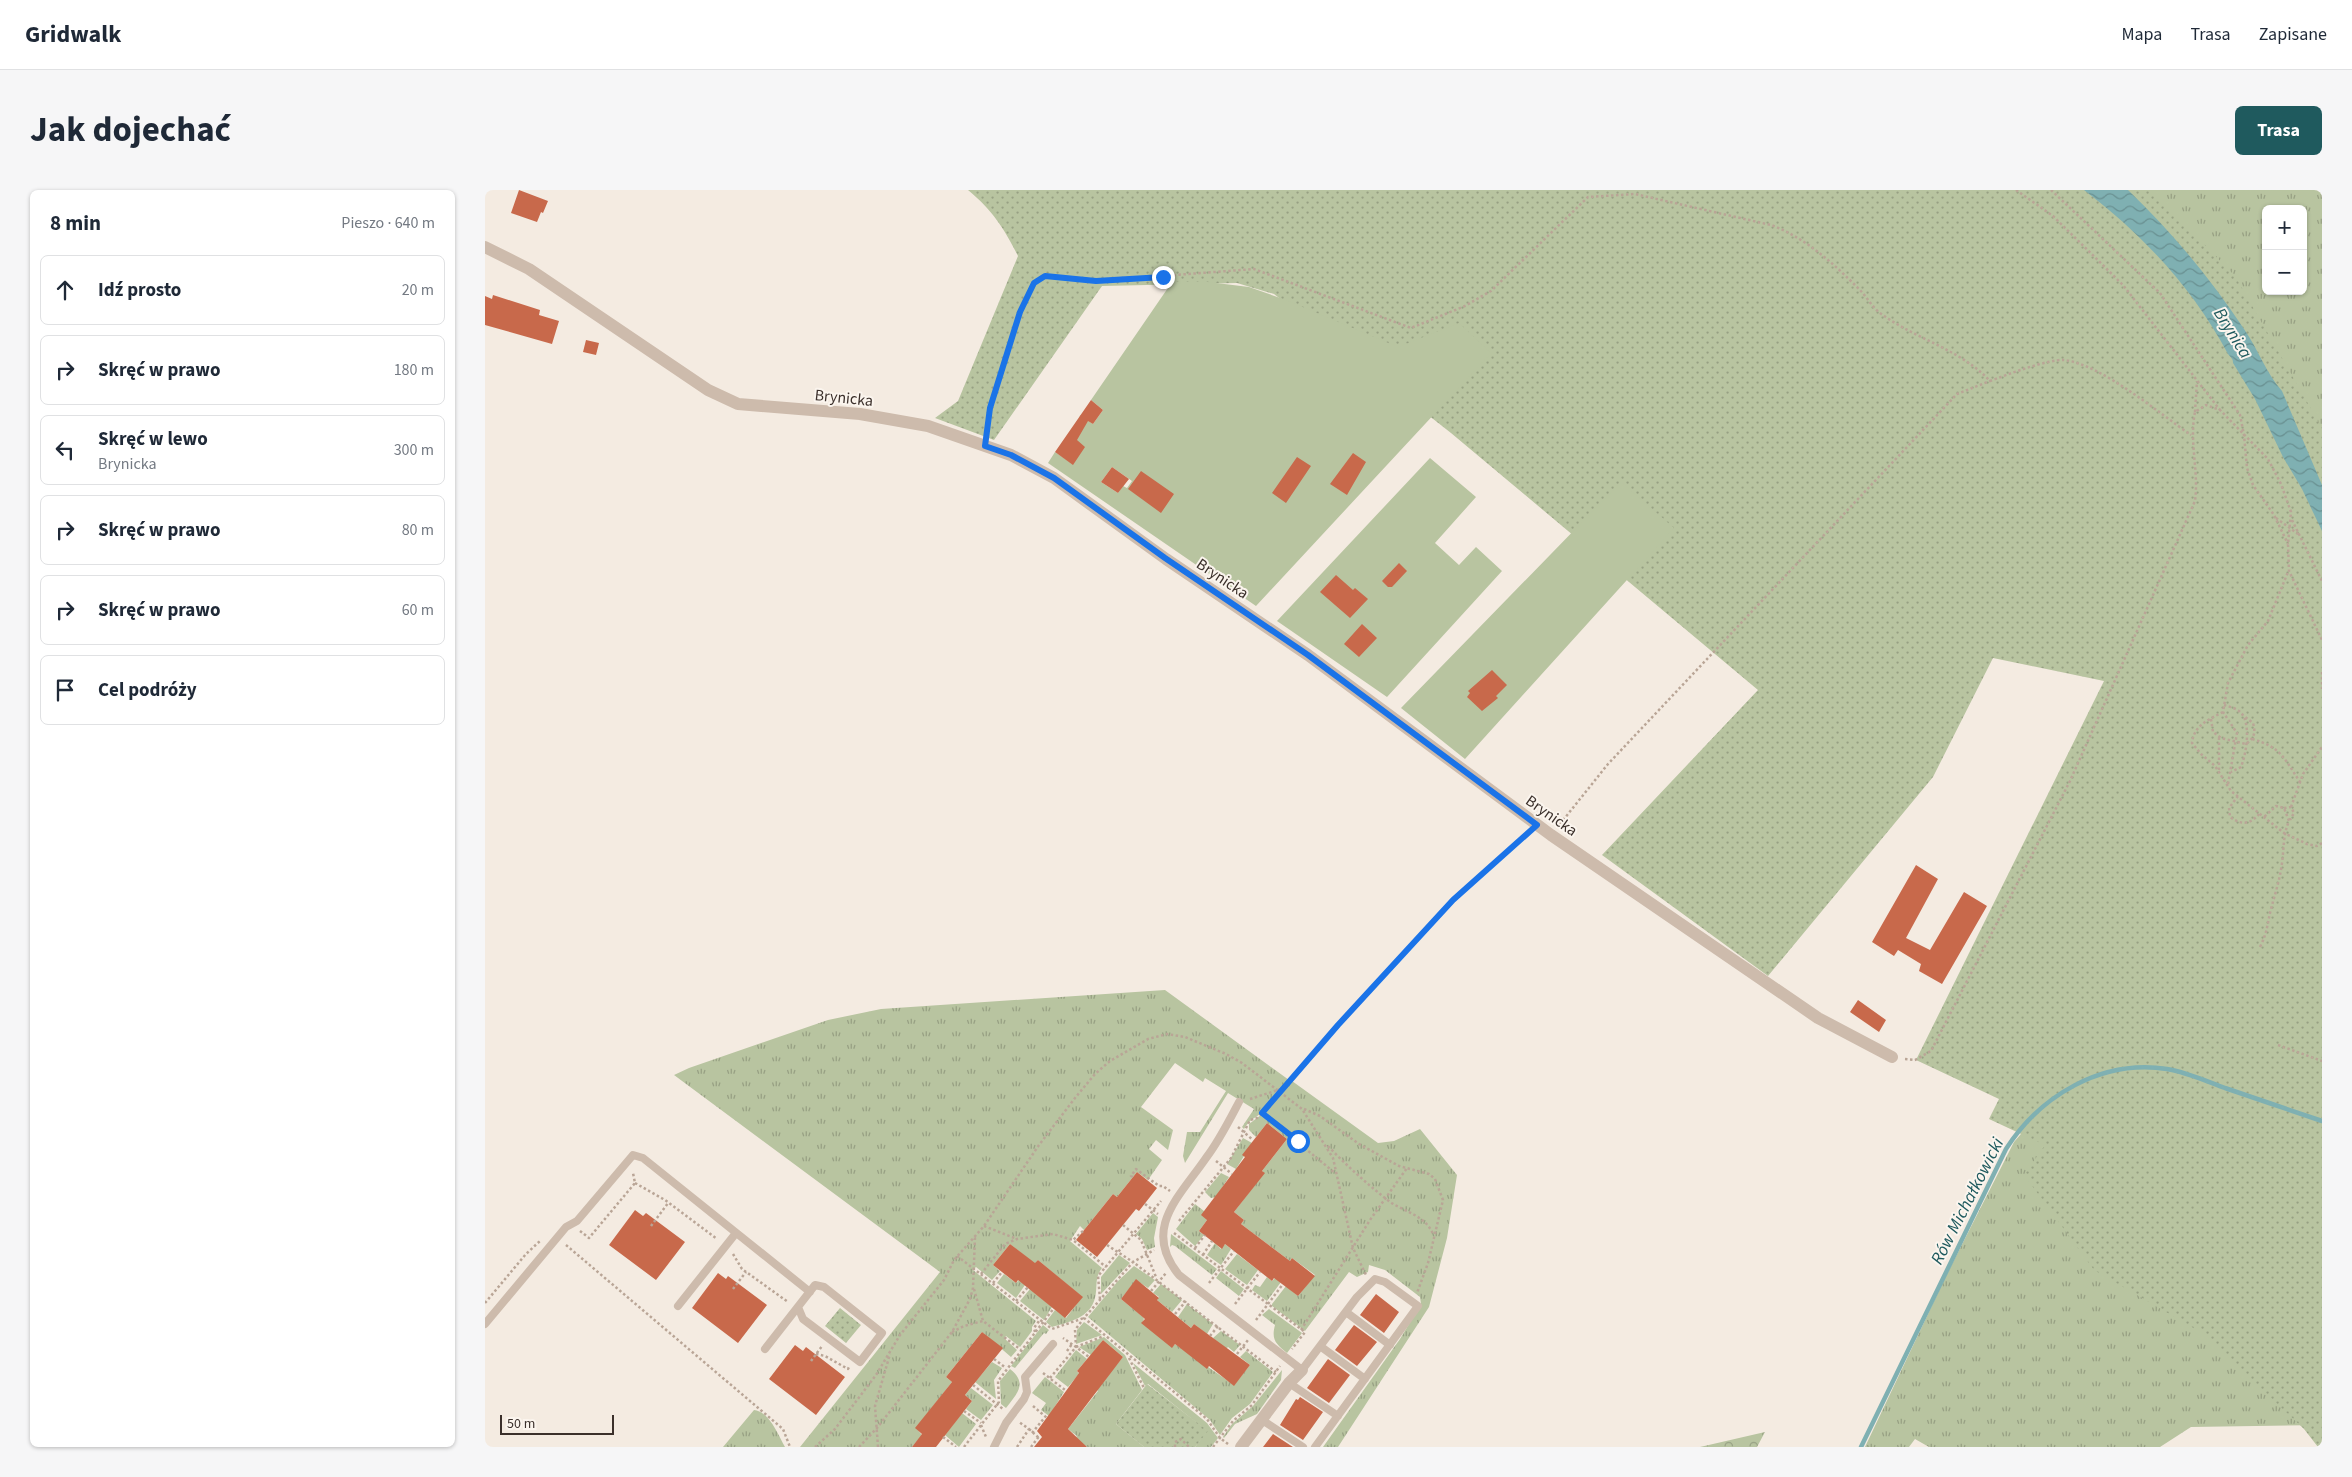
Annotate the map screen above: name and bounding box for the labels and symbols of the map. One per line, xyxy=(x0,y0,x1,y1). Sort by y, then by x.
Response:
route end xyxy=(1152,266,1175,289)
water label: Brynica xyxy=(2207,303,2258,364)
street label: Brynicka xyxy=(814,384,874,412)
street label: Brynicka xyxy=(1192,553,1253,604)
street label: Brynicka xyxy=(1521,790,1582,842)
route start xyxy=(1287,1130,1310,1153)
water label: Rów Michałkowicki xyxy=(1925,1133,2011,1269)
scale bar xyxy=(500,1412,614,1435)

